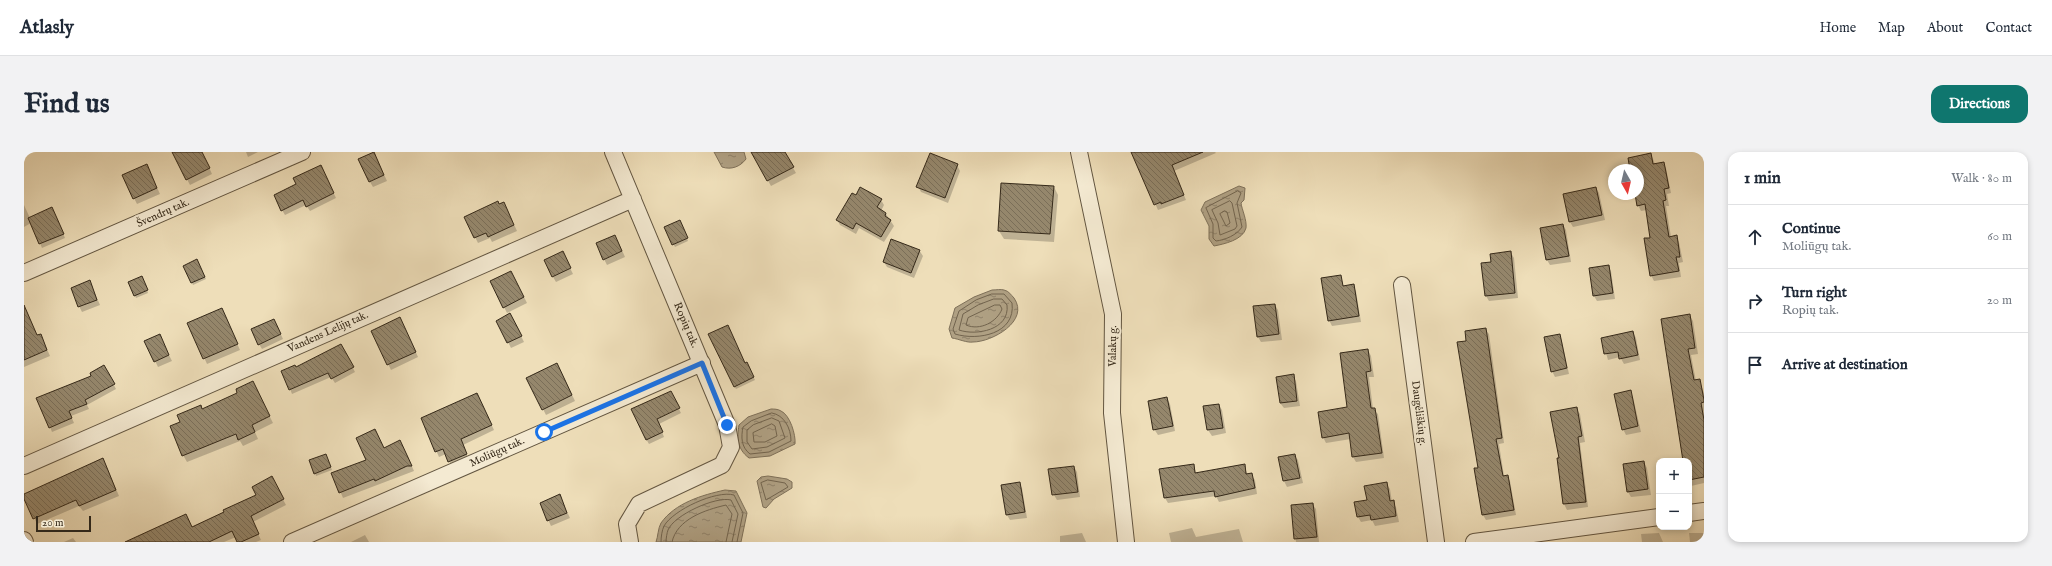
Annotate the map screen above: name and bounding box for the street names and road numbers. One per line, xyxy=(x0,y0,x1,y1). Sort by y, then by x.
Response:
street label: Švendrų tak. xyxy=(134,195,192,231)
street label: Ropių tak. xyxy=(670,300,702,350)
street label: Vandens Lelijų tak. xyxy=(285,308,370,356)
street label: Valakų g. xyxy=(1106,325,1120,368)
street label: Daugėliškių g. xyxy=(1408,380,1430,446)
street label: Moliūgų tak. xyxy=(467,434,527,470)

